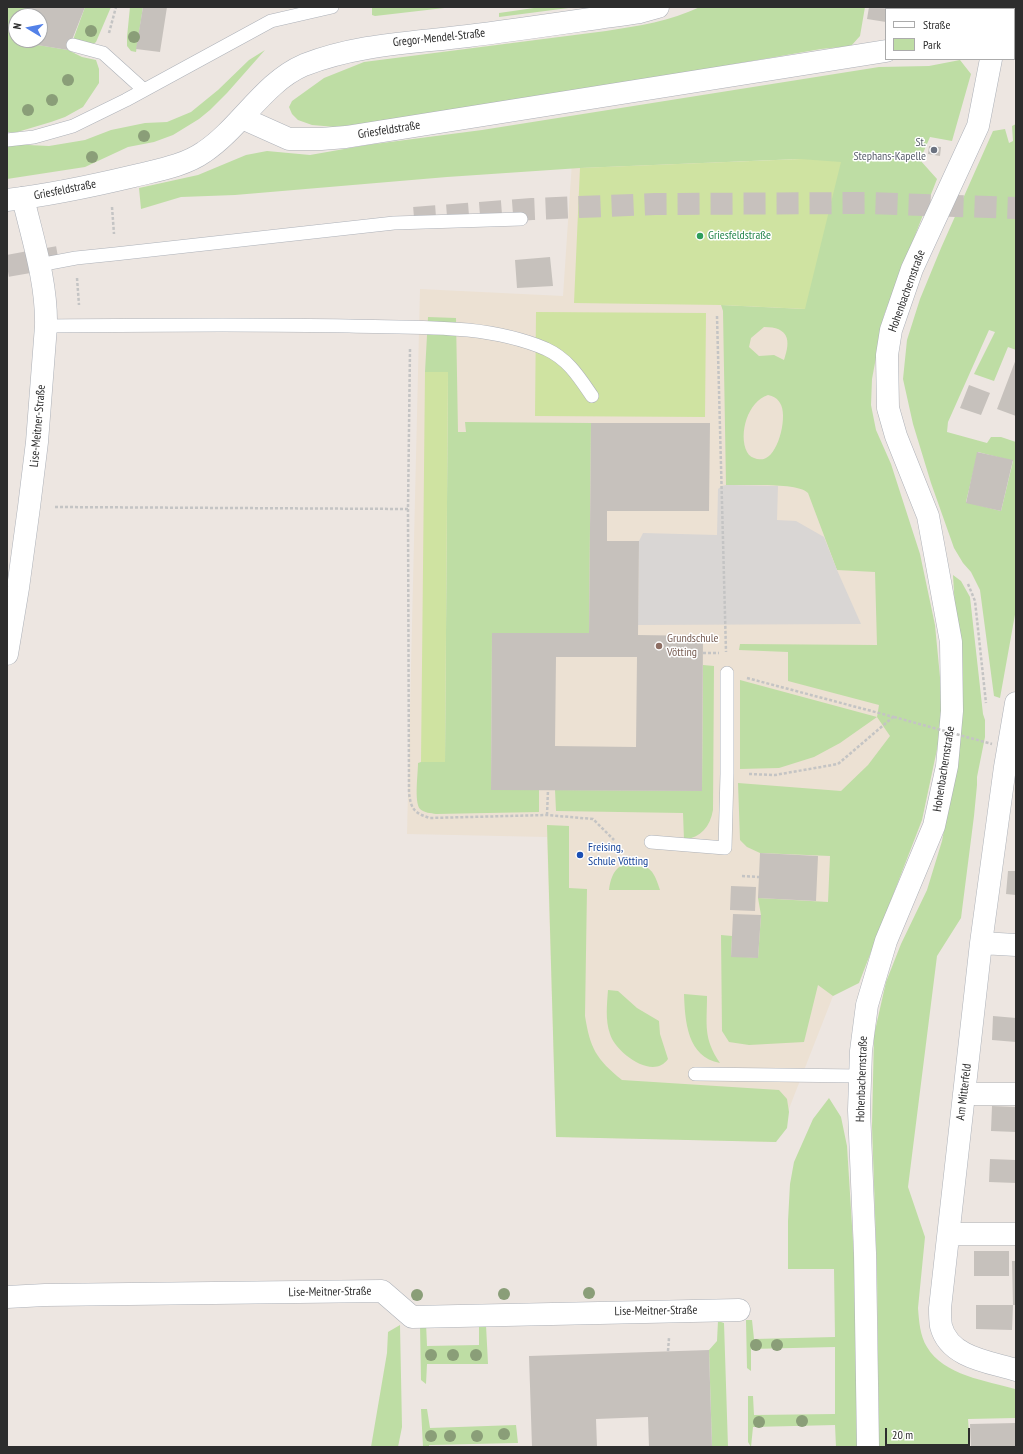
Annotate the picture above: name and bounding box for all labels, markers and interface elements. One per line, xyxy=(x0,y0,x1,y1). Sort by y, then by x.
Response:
north arrow xyxy=(8,8,48,48)
legend xyxy=(885,8,1015,60)
text: Straße xyxy=(923,17,950,32)
text: N xyxy=(10,22,25,30)
street label: Gregor-Mendel-Straße xyxy=(392,26,486,50)
text: Park xyxy=(923,37,941,52)
street label: Griesfeldstraße xyxy=(357,118,421,142)
place label: St. Stephans-Kapelle xyxy=(853,136,926,164)
marker: St. Stephans-Kapelle xyxy=(929,145,939,155)
street label: Griesfeldstraße xyxy=(33,177,97,203)
place label: Griesfeldstraße xyxy=(708,229,771,243)
marker: Griesfeldstraße xyxy=(695,231,705,241)
street label: Hohenbachernstraße xyxy=(885,248,929,334)
street label: Lise-Meitner-Straße xyxy=(27,384,49,468)
place label: Grundschule Vötting xyxy=(667,632,718,660)
marker: Grundschule Vötting xyxy=(654,641,664,651)
street label: Hohenbachernstraße xyxy=(930,725,958,813)
place label: Freising, Schule Vötting xyxy=(588,841,648,869)
marker: Freising, Schule Vötting xyxy=(575,850,585,860)
street label: Hohenbachernstraße xyxy=(853,1036,871,1122)
street label: Am Mitterfeld xyxy=(953,1063,975,1121)
street label: Lise-Meitner-Straße xyxy=(288,1284,372,1300)
street label: Lise-Meitner-Straße xyxy=(614,1303,698,1319)
scale bar xyxy=(887,1420,972,1446)
text: 20 m xyxy=(892,1427,913,1442)

